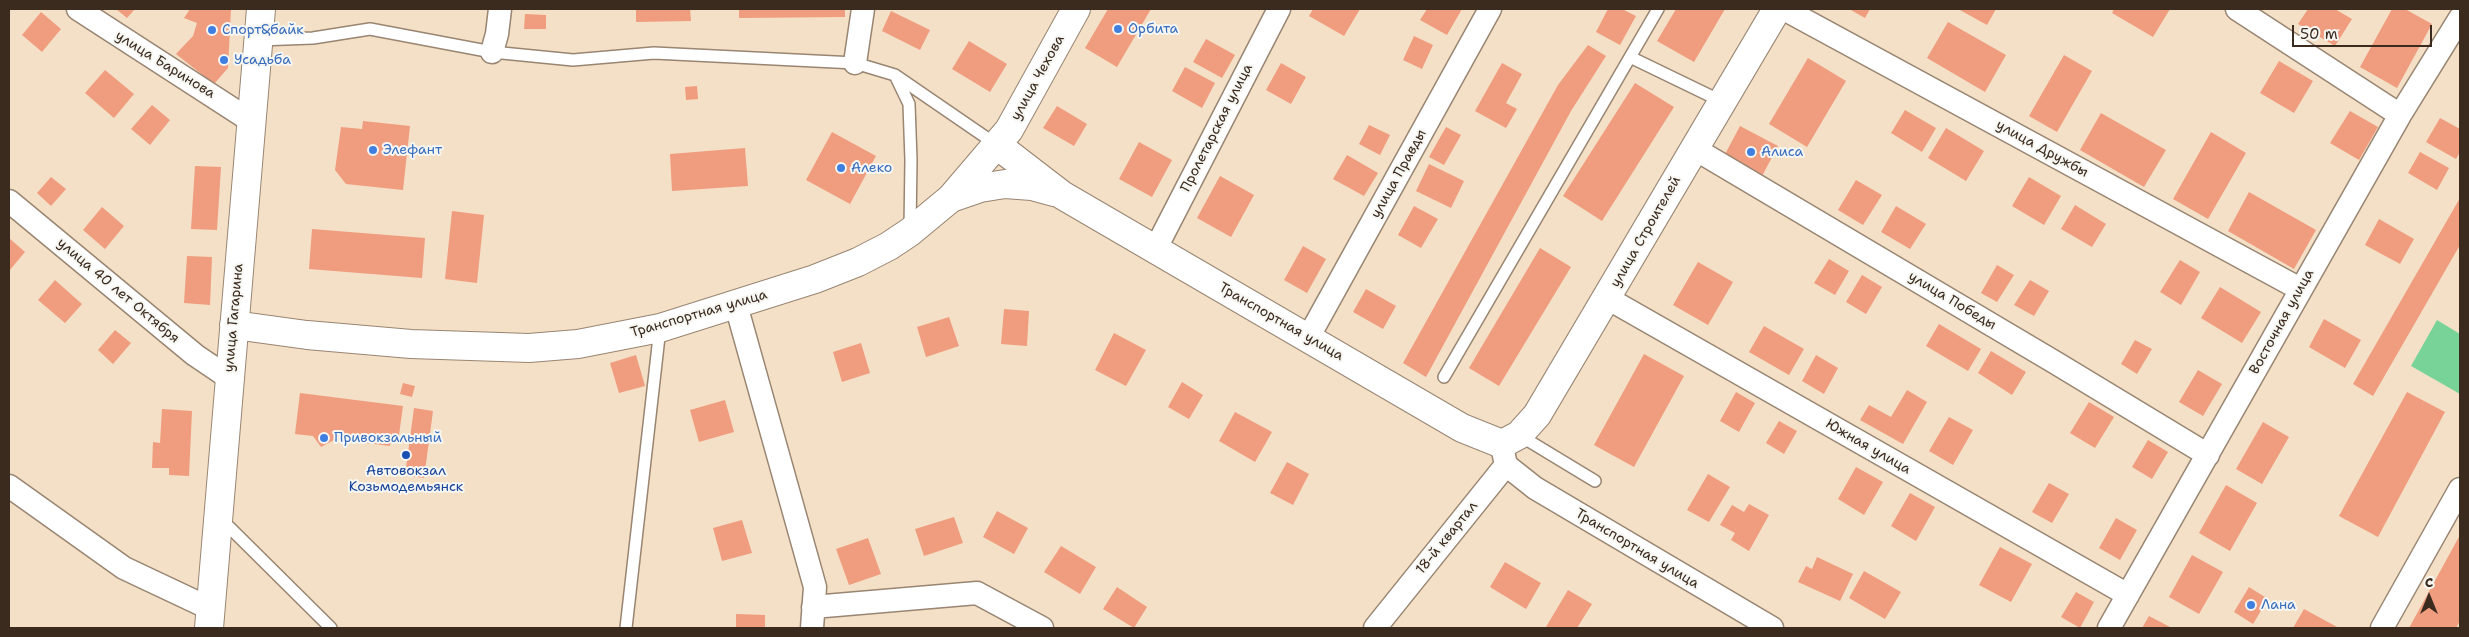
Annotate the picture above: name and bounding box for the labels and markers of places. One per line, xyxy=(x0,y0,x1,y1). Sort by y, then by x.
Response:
place label: Орбита xyxy=(1128,21,1178,37)
place label: Спорт&байк xyxy=(222,22,304,38)
marker: Орбита xyxy=(1112,23,1124,35)
marker: Спорт&байк xyxy=(206,24,218,36)
place label: Усадьба xyxy=(234,52,291,68)
marker: Усадьба xyxy=(218,54,230,66)
place label: Элефант xyxy=(383,142,442,158)
marker: Элефант xyxy=(367,144,379,156)
place label: Алиса xyxy=(1761,144,1803,160)
marker: Алиса xyxy=(1745,146,1757,158)
place label: Алеко xyxy=(851,160,892,176)
marker: Алеко xyxy=(835,162,847,174)
place label: Привокзальный xyxy=(334,430,442,446)
marker: Привокзальный xyxy=(318,432,330,444)
marker: Автовокзал Козьмодемьянск xyxy=(400,449,412,461)
place label: Автовокзал Козьмодемьянск xyxy=(349,463,463,496)
place label: Лана xyxy=(2261,597,2296,613)
marker: Лана xyxy=(2245,599,2257,611)

